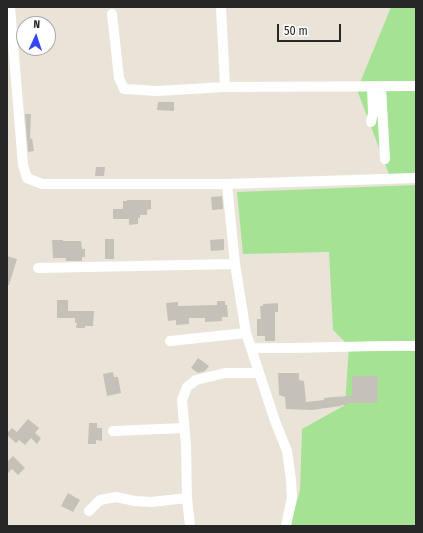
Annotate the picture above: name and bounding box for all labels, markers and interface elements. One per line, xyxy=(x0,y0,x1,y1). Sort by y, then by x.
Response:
north arrow xyxy=(16,16,56,56)
scale bar xyxy=(279,16,343,42)
text: N xyxy=(33,18,40,31)
text: 50 m xyxy=(284,24,308,38)

